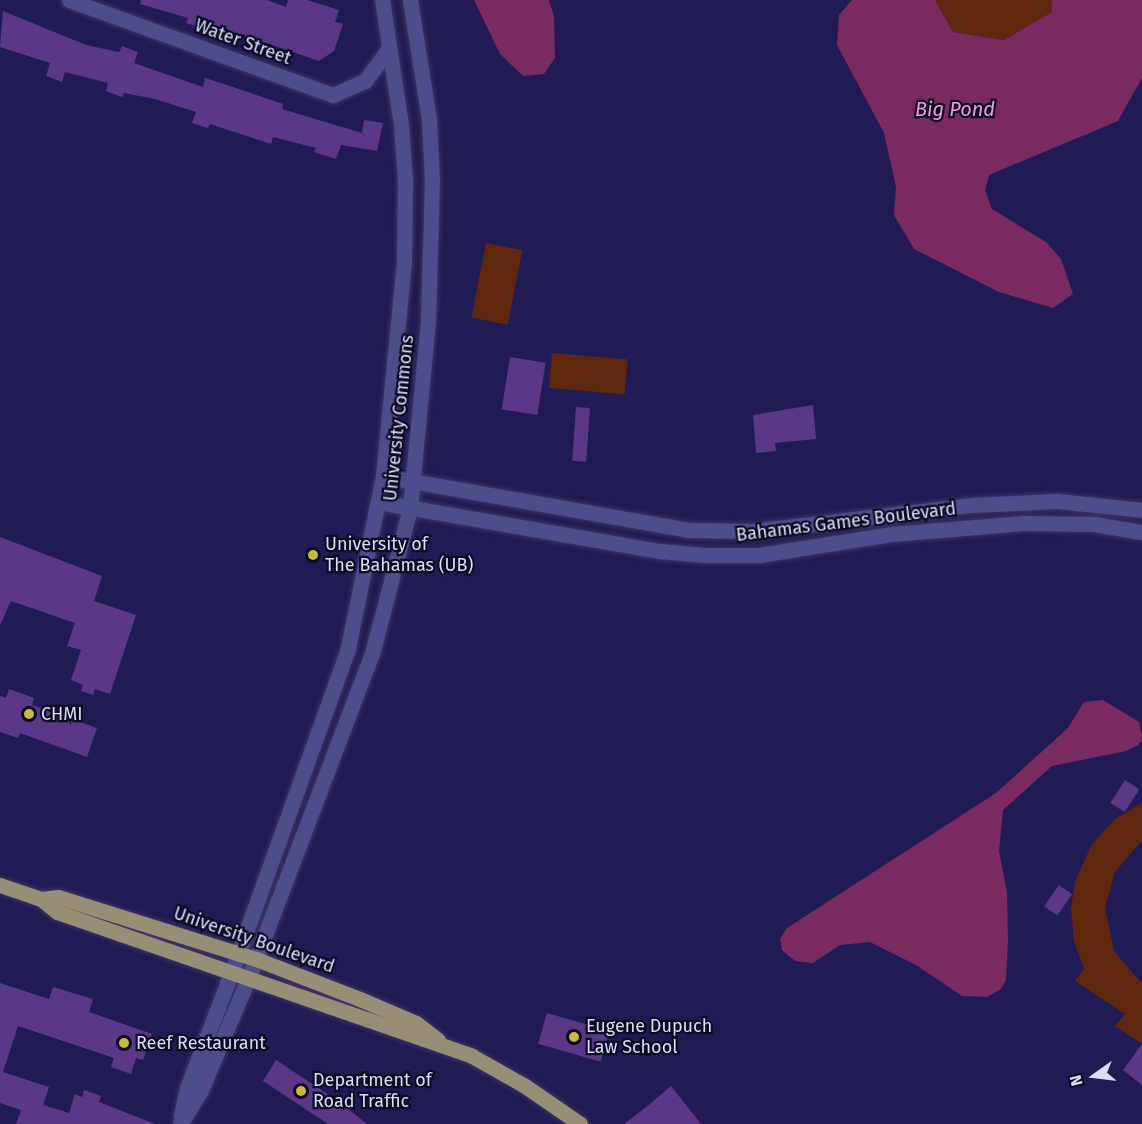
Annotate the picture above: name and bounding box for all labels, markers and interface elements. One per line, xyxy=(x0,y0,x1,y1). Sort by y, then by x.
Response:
street label: Water Street xyxy=(192,15,294,69)
water label: Big Pond xyxy=(915,97,995,121)
street label: University Commons xyxy=(380,334,418,502)
street label: Bahamas Games Boulevard xyxy=(735,498,957,546)
place label: University of The Bahamas (UB) xyxy=(325,534,473,576)
marker: University of The Bahamas (UB) xyxy=(306,548,320,562)
place label: CHMI xyxy=(41,703,83,725)
marker: CHMI xyxy=(22,707,36,721)
street label: University Boulevard xyxy=(171,902,337,978)
place label: Eugene Dupuch Law School xyxy=(586,1016,712,1058)
marker: Eugene Dupuch Law School xyxy=(567,1030,581,1044)
place label: Reef Restaurant xyxy=(136,1032,266,1054)
marker: Reef Restaurant xyxy=(117,1036,131,1050)
north arrow xyxy=(1064,1046,1124,1106)
place label: Department of Road Traffic xyxy=(313,1070,432,1112)
text: N xyxy=(1066,1073,1087,1088)
marker: Department of Road Traffic xyxy=(294,1084,308,1098)

